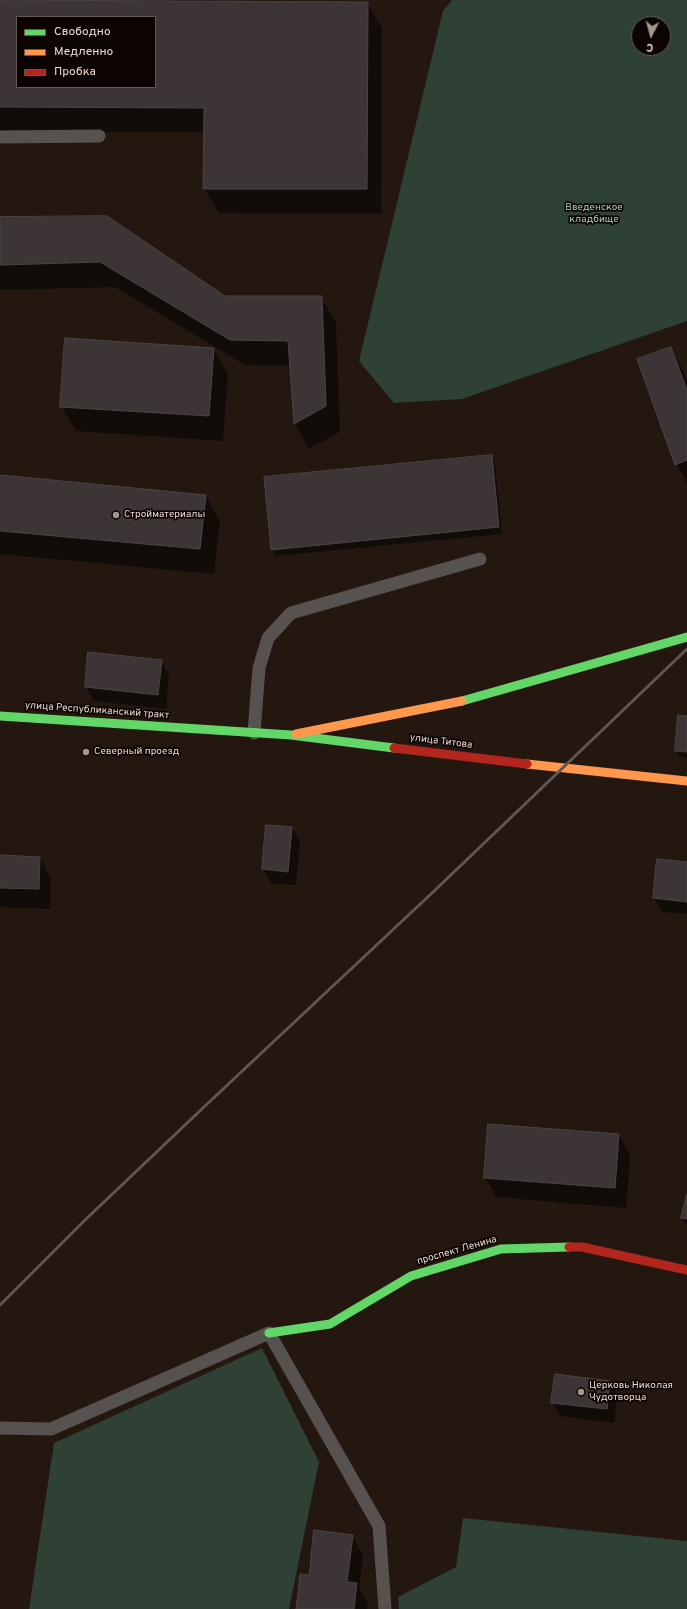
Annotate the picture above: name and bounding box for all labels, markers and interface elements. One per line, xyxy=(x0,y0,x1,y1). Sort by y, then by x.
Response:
legend xyxy=(16,16,156,88)
north arrow xyxy=(631,16,671,56)
text: Свободно xyxy=(54,24,111,40)
text: С xyxy=(646,40,654,54)
text: Медленно xyxy=(54,44,113,60)
text: Пробка xyxy=(54,64,96,80)
park label: Введенское кладбище xyxy=(565,202,623,226)
place label: Стройматериалы xyxy=(124,509,205,521)
marker: Стройматериалы xyxy=(111,510,121,520)
street label: улица Республиканский тракт xyxy=(24,700,170,722)
street label: улица Титова xyxy=(409,732,473,752)
place label: Северный проезд xyxy=(94,746,179,758)
marker: Северный проезд xyxy=(81,747,91,757)
street label: проспект Ленина xyxy=(416,1234,498,1268)
place label: Церковь Николая Чудотворца xyxy=(589,1380,673,1404)
marker: Церковь Николая Чудотворца xyxy=(576,1387,586,1397)

